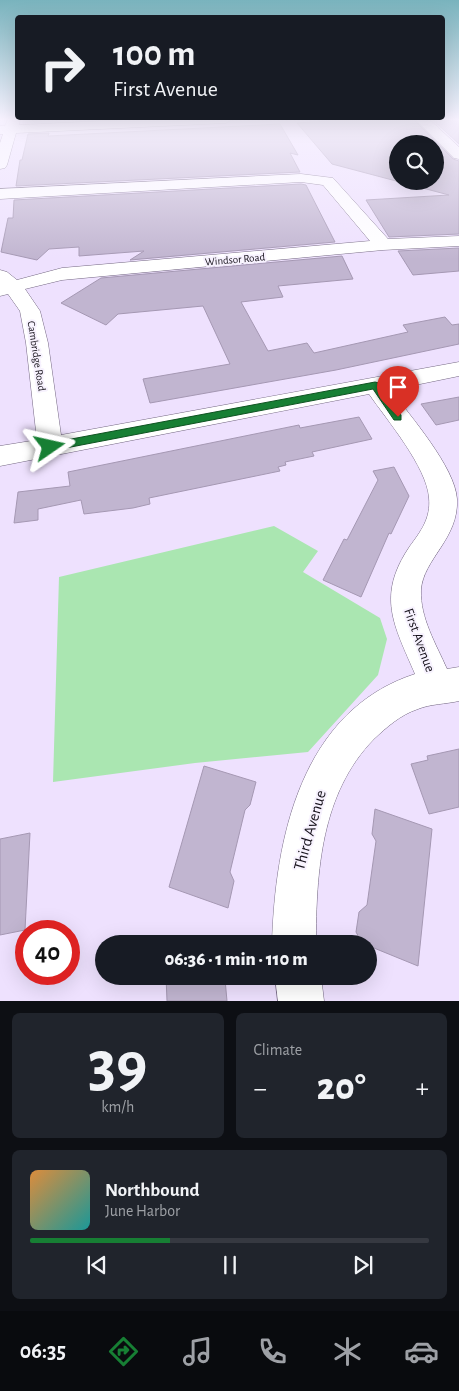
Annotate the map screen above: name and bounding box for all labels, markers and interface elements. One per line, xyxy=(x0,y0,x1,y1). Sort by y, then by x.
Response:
icon: right xyxy=(30,35,95,100)
text: 100 m xyxy=(113,37,196,72)
text: First Avenue xyxy=(113,78,218,100)
map controls xyxy=(389,135,444,190)
button: search xyxy=(389,135,444,190)
street label: Windsor Road xyxy=(204,251,266,268)
street label: Cambridge Road xyxy=(26,320,48,392)
pin xyxy=(377,366,419,417)
icon: arrive xyxy=(384,373,412,401)
position arrow xyxy=(23,420,75,472)
street label: First Avenue xyxy=(401,607,437,674)
street label: Third Avenue xyxy=(291,788,329,872)
speed limit sign: 40 xyxy=(15,920,80,985)
text: 06:36 · 1 min · 110 m xyxy=(164,950,308,969)
text: 39 xyxy=(88,1033,147,1098)
text: Climate xyxy=(254,1042,302,1058)
text: 20° xyxy=(317,1069,366,1107)
text: − xyxy=(254,1075,267,1103)
text: + xyxy=(416,1075,429,1103)
text: km/h xyxy=(101,1099,134,1115)
text: Northbound xyxy=(105,1181,200,1200)
text: June Harbor xyxy=(105,1203,180,1219)
icon: previous xyxy=(83,1251,111,1279)
icon: pause xyxy=(216,1251,244,1279)
icon: next xyxy=(349,1251,377,1279)
icon: directions xyxy=(106,1334,141,1369)
icon: music xyxy=(180,1334,215,1369)
icon: phone xyxy=(255,1334,290,1369)
icon: climate xyxy=(330,1334,365,1369)
icon: car xyxy=(404,1334,439,1369)
text: 06:35 xyxy=(20,1340,66,1362)

